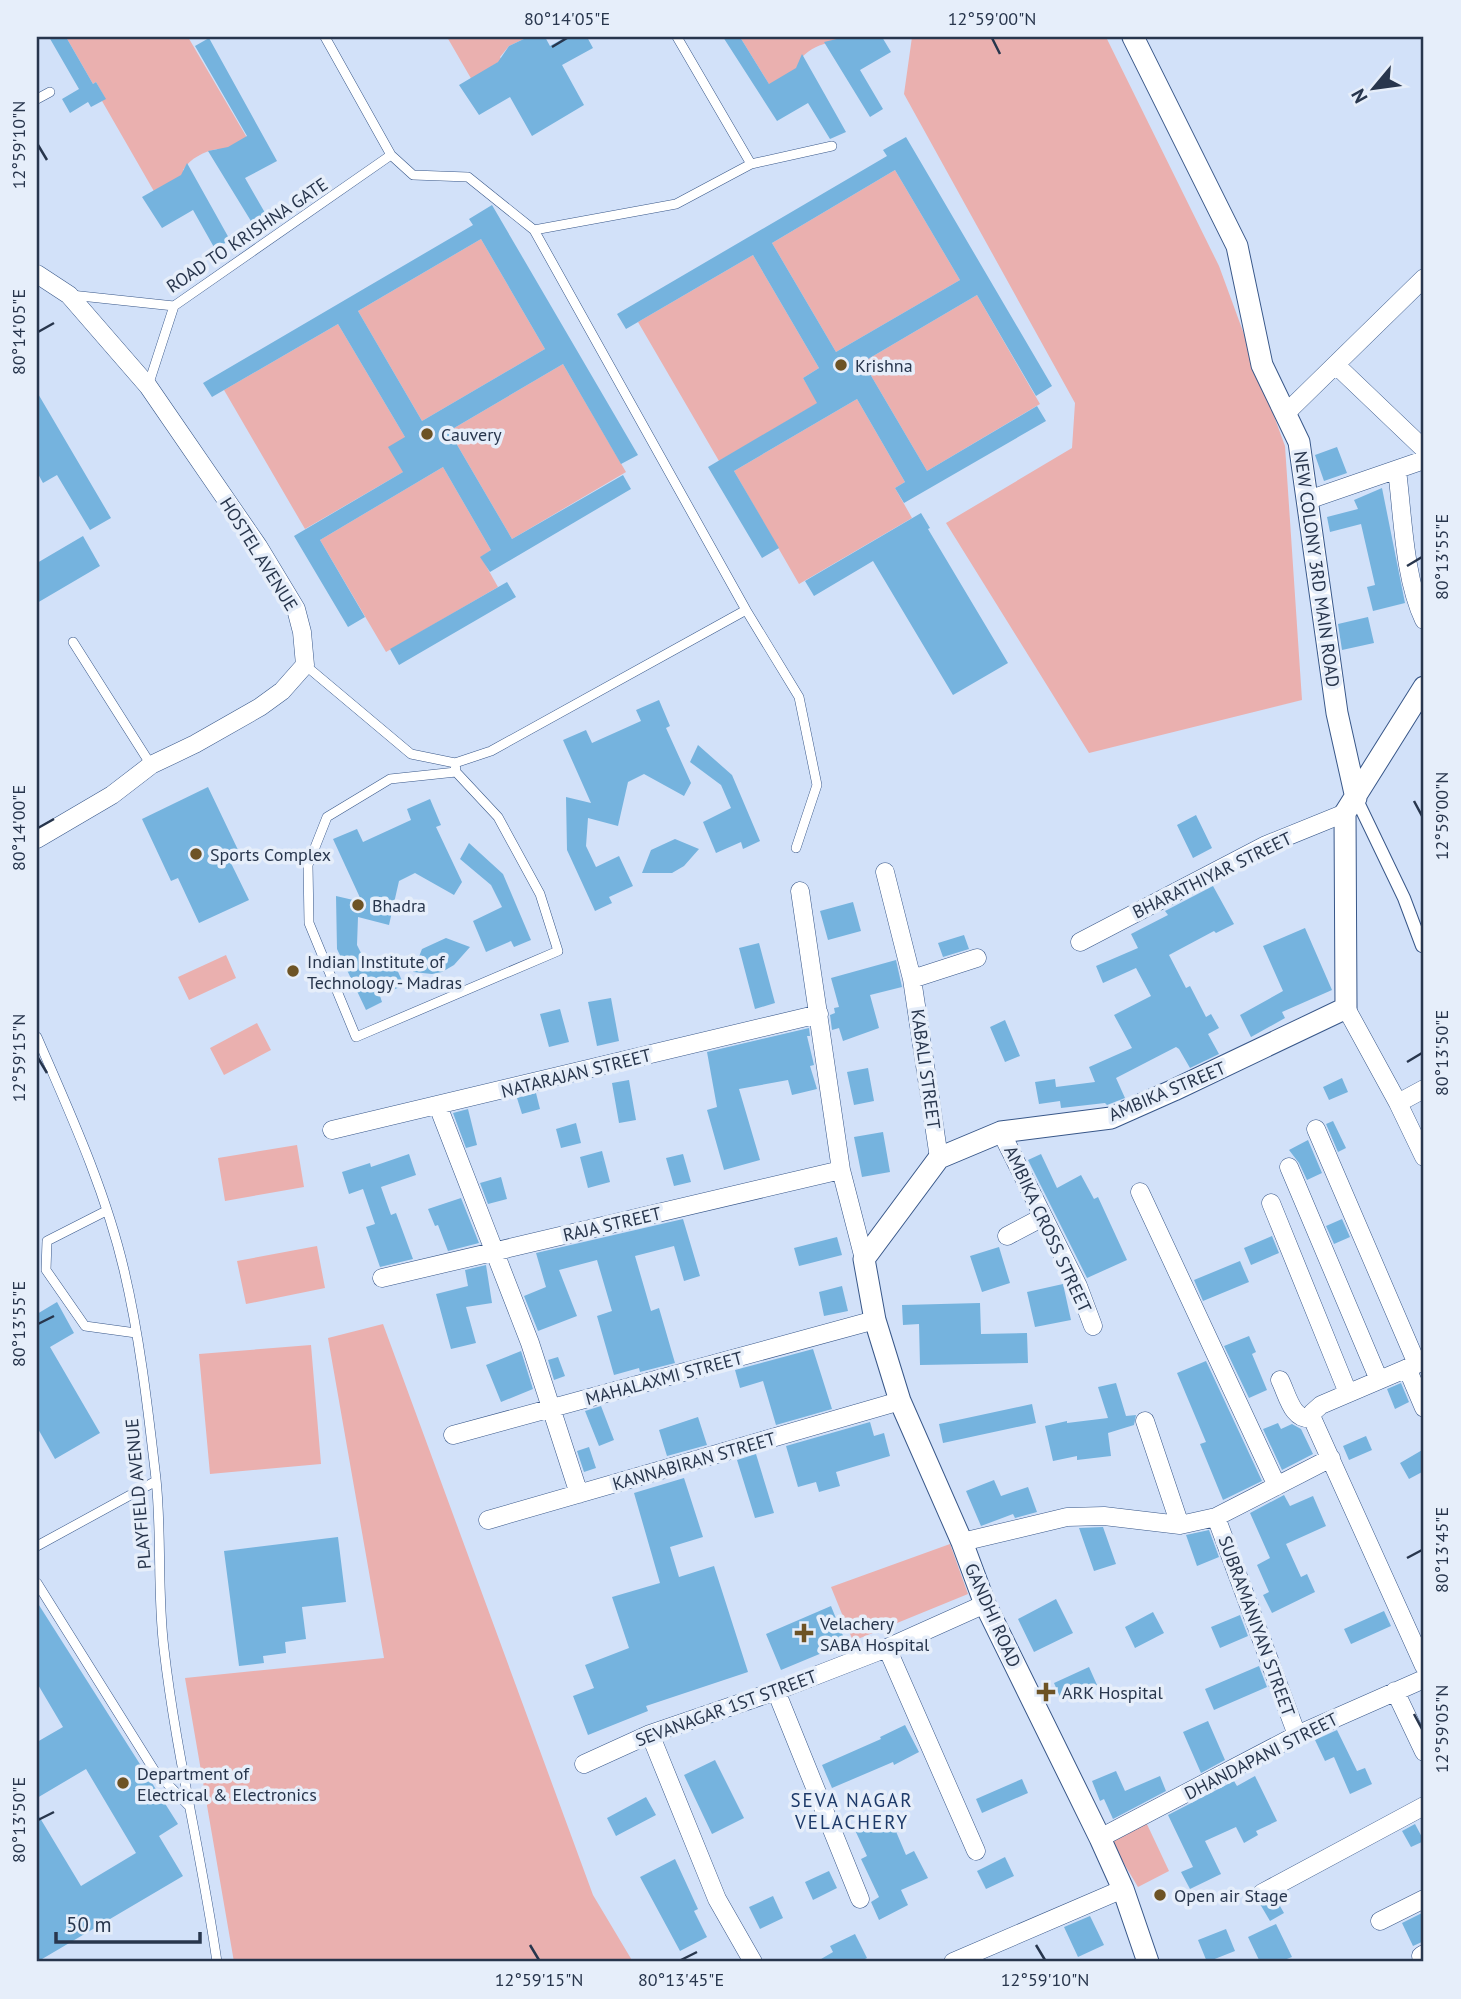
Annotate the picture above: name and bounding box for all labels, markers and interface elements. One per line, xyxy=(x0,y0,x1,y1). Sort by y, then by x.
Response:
text: 80°14'05"E xyxy=(524,7,610,30)
text: 12°59'00"N xyxy=(948,7,1036,30)
north arrow xyxy=(1338,52,1408,122)
text: N xyxy=(1346,85,1373,108)
text: 12°59'10"N xyxy=(7,101,30,189)
street label: ROAD TO KRISHNA GATE xyxy=(162,172,332,298)
text: 80°14'05"E xyxy=(7,289,30,375)
place label: Krishna xyxy=(855,354,913,377)
marker: Krishna xyxy=(833,357,849,373)
place label: Cauvery xyxy=(441,423,502,446)
marker: Cauvery xyxy=(419,426,435,442)
street label: NEW COLONY 3RD MAIN ROAD xyxy=(1289,449,1345,689)
street label: HOSTEL AVENUE xyxy=(215,493,303,615)
text: 80°13'55"E xyxy=(1430,514,1453,600)
text: 12°59'00"N xyxy=(1430,772,1453,860)
text: 80°14'00"E xyxy=(7,785,30,871)
street label: BHARATHIYAR STREET xyxy=(1129,826,1295,924)
place label: Sports Complex xyxy=(210,843,331,866)
marker: Sports Complex xyxy=(188,846,204,862)
place label: Bhadra xyxy=(372,894,426,917)
marker: Bhadra xyxy=(350,897,366,913)
place label: Indian Institute of Technology - Madras xyxy=(307,950,462,994)
marker: Indian Institute of Technology - Madras xyxy=(285,963,301,979)
street label: KABALI STREET xyxy=(906,1008,946,1130)
text: 80°13'50"E xyxy=(1430,1010,1453,1096)
text: 12°59'15"N xyxy=(7,1014,30,1102)
street label: NATARAJAN STREET xyxy=(499,1043,653,1103)
street label: AMBIKA STREET xyxy=(1105,1056,1229,1126)
street label: AMBIKA CROSS STREET xyxy=(999,1142,1097,1316)
street label: RAJA STREET xyxy=(561,1202,663,1246)
text: 80°13'55"E xyxy=(7,1281,30,1367)
street label: MAHALAXMI STREET xyxy=(583,1346,745,1410)
street label: PLAYFIELD AVENUE xyxy=(120,1418,156,1570)
street label: KANNABIRAN STREET xyxy=(610,1427,778,1495)
text: 80°13'45"E xyxy=(1430,1507,1453,1593)
street label: SUBRAMANIYAN STREET xyxy=(1214,1533,1300,1719)
street label: GANDHI ROAD xyxy=(960,1559,1026,1671)
place label: Velachery SABA Hospital xyxy=(819,1612,930,1656)
marker: Velachery SABA Hospital xyxy=(794,1623,814,1643)
street label: SEVANAGAR 1ST STREET xyxy=(632,1664,820,1752)
place label: ARK Hospital xyxy=(1062,1681,1163,1704)
marker: ARK Hospital xyxy=(1036,1682,1056,1702)
text: 12°59'05"N xyxy=(1430,1685,1453,1773)
street label: DHANDAPANI STREET xyxy=(1180,1707,1342,1805)
place label: Department of Electrical & Electronics xyxy=(137,1762,317,1806)
marker: Department of Electrical & Electronics xyxy=(115,1775,131,1791)
text: 80°13'50"E xyxy=(7,1777,30,1863)
district label: SEVA NAGAR VELACHERY xyxy=(790,1788,914,1834)
place label: Open air Stage xyxy=(1174,1884,1288,1907)
marker: Open air Stage xyxy=(1152,1887,1168,1903)
scale bar xyxy=(56,1901,200,1945)
text: 50 m xyxy=(66,1911,112,1938)
text: 12°59'15"N xyxy=(495,1968,583,1991)
text: 80°13'45"E xyxy=(638,1968,724,1991)
text: 12°59'10"N xyxy=(1001,1968,1089,1991)

